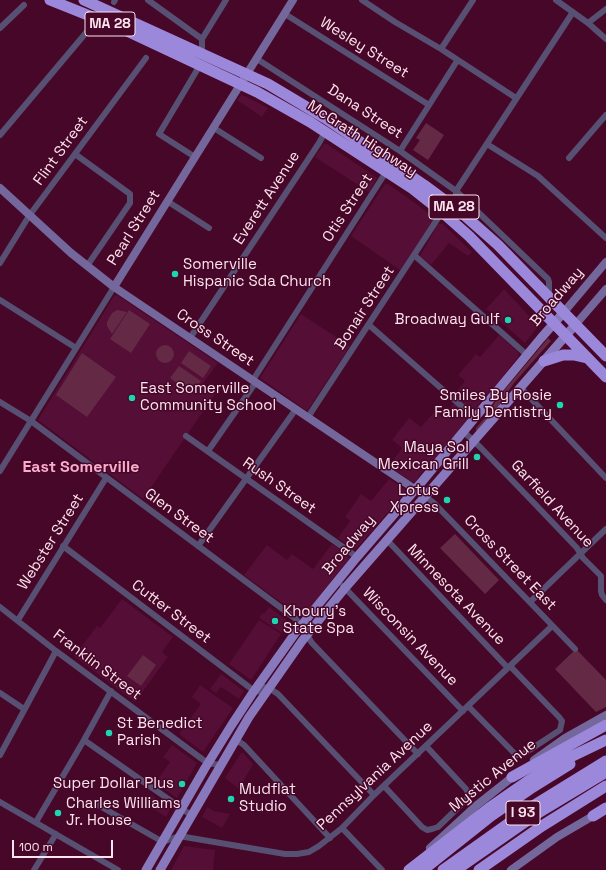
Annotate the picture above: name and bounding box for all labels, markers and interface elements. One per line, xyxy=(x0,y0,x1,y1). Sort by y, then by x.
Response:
road number: MA 28 xyxy=(85,12,135,36)
street label: Wesley Street xyxy=(316,14,412,82)
street label: Dana Street xyxy=(324,81,406,143)
street label: McGrath Highway xyxy=(304,97,420,181)
street label: Flint Street xyxy=(30,113,92,189)
street label: Everett Avenue xyxy=(230,148,304,248)
street label: Otis Street xyxy=(319,170,377,246)
street label: Pearl Street xyxy=(104,187,164,269)
road number: MA 28 xyxy=(429,195,479,219)
place label: Somerville Hispanic Sda Church xyxy=(183,256,331,291)
street label: Bonair Street xyxy=(331,263,399,353)
street label: Broadway xyxy=(527,264,587,330)
marker: Somerville Hispanic Sda Church xyxy=(170,269,180,279)
street label: Cross Street xyxy=(173,305,257,371)
place label: Broadway Gulf xyxy=(395,311,500,329)
marker: Broadway Gulf xyxy=(503,315,513,325)
place label: East Somerville Community School xyxy=(140,380,276,415)
place label: Smiles By Rosie Family Dentistry xyxy=(434,387,552,422)
marker: East Somerville Community School xyxy=(127,393,137,403)
marker: Smiles By Rosie Family Dentistry xyxy=(555,400,565,410)
place label: Maya Sol Mexican Grill xyxy=(378,439,469,474)
marker: Maya Sol Mexican Grill xyxy=(472,452,482,462)
street label: Rush Street xyxy=(239,454,319,518)
street label: Garfield Avenue xyxy=(507,456,597,552)
district label: East Somerville xyxy=(22,458,140,478)
place label: Lotus Xpress xyxy=(390,482,439,517)
street label: Glen Street xyxy=(141,485,217,547)
street label: Webster Street xyxy=(14,491,88,593)
marker: Lotus Xpress xyxy=(442,495,452,505)
street label: Broadway xyxy=(319,512,379,578)
street label: Cross Street East xyxy=(460,512,560,614)
street label: Minnesota Avenue xyxy=(403,541,509,649)
street label: Cutter Street xyxy=(128,576,214,648)
street label: Wisconsin Avenue xyxy=(358,584,462,690)
place label: Khoury's State Spa xyxy=(283,603,354,638)
marker: Khoury's State Spa xyxy=(270,616,280,626)
street label: Franklin Street xyxy=(49,626,145,704)
place label: St Benedict Parish xyxy=(117,715,203,750)
street label: Pennsylvania Avenue xyxy=(313,718,437,834)
marker: St Benedict Parish xyxy=(104,728,114,738)
street label: Mystic Avenue xyxy=(446,736,540,816)
place label: Super Dollar Plus xyxy=(53,775,174,793)
marker: Super Dollar Plus xyxy=(177,779,187,789)
place label: Mudflat Studio xyxy=(239,781,296,816)
marker: Mudflat Studio xyxy=(226,794,236,804)
place label: Charles Williams Jr. House xyxy=(66,795,181,830)
road number: I 93 xyxy=(506,801,540,825)
marker: Charles Williams Jr. House xyxy=(53,808,63,818)
scale bar xyxy=(14,832,115,858)
text: 100 m xyxy=(19,839,53,855)

